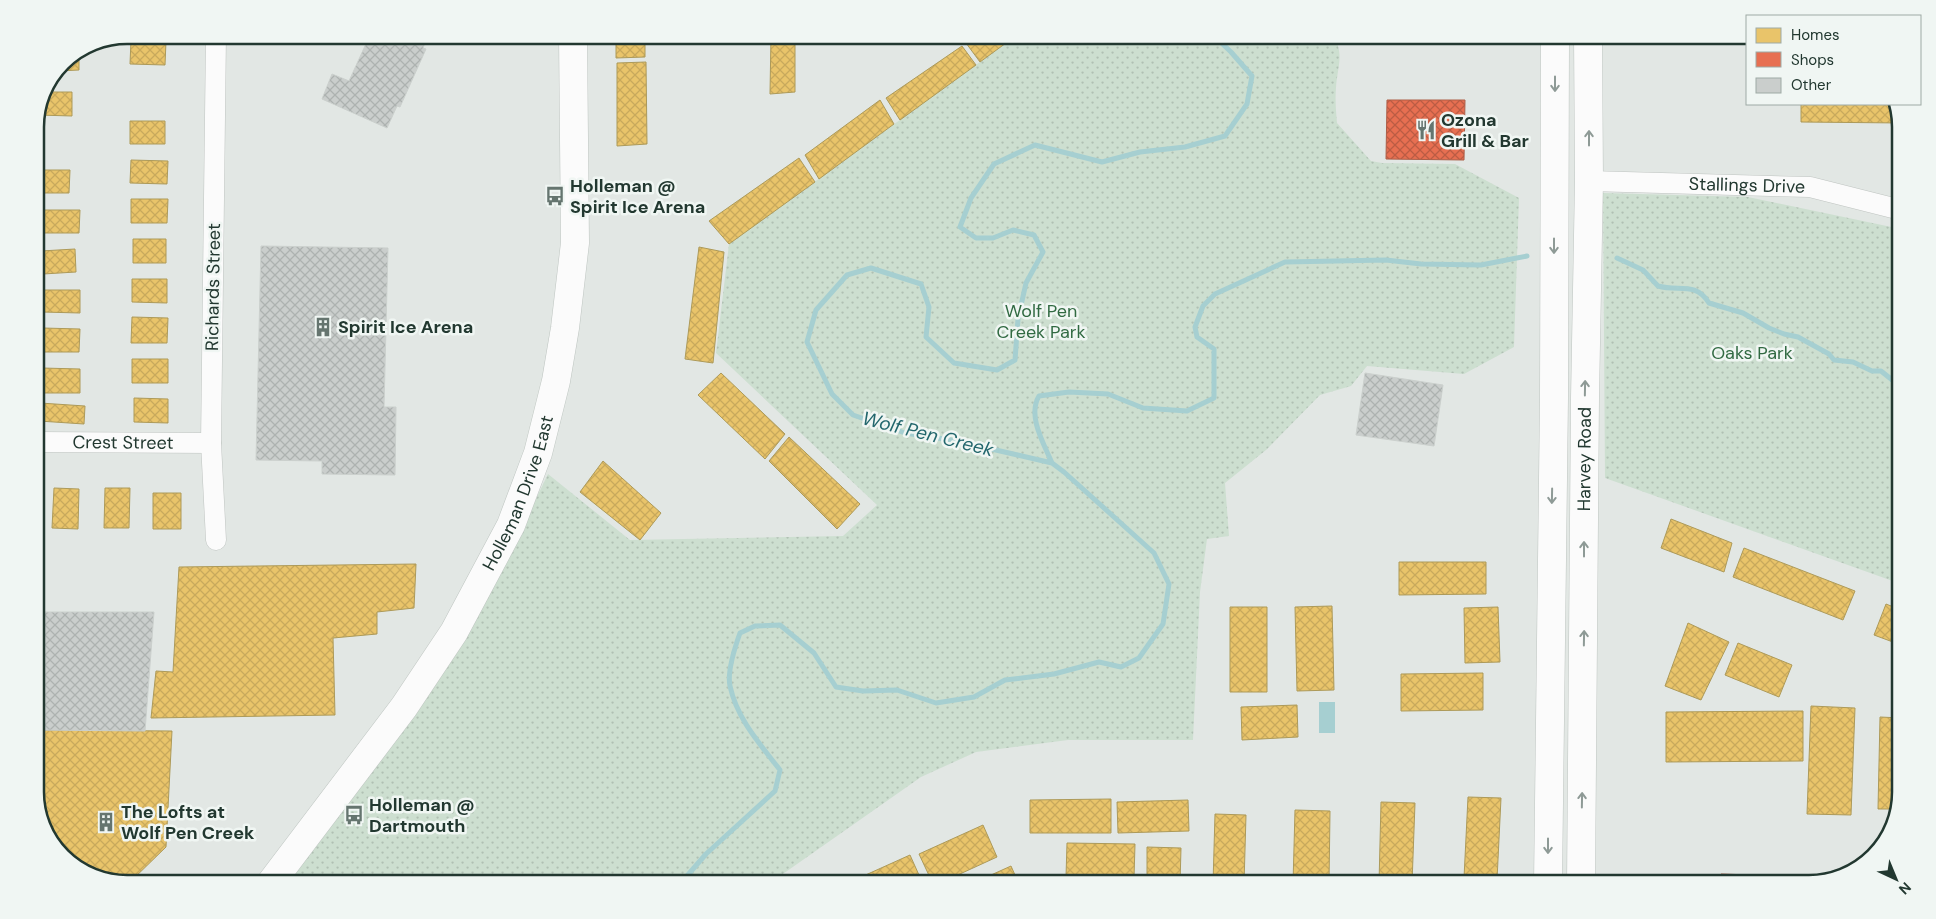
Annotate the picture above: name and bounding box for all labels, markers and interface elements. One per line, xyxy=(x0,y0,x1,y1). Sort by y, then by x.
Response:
legend xyxy=(1746,15,1921,105)
text: Homes xyxy=(1791,25,1840,45)
text: Shops xyxy=(1791,50,1834,70)
one-way arrow xyxy=(1550,75,1560,91)
text: Other xyxy=(1791,75,1832,95)
place label: Ozona Grill & Bar xyxy=(1441,108,1529,153)
restaurant icon: Ozona Grill & Bar xyxy=(1415,119,1437,141)
one-way arrow xyxy=(1584,130,1594,146)
street label: Stallings Drive xyxy=(1688,172,1806,199)
place label: Holleman @ Spirit Ice Arena xyxy=(570,174,705,219)
bus stop icon: Holleman @ Spirit Ice Arena xyxy=(544,185,566,207)
street label: Richards Street xyxy=(200,223,226,351)
one-way arrow xyxy=(1549,238,1559,254)
park label: Wolf Pen Creek Park xyxy=(996,299,1086,344)
place label: Spirit Ice Arena xyxy=(338,315,473,339)
building icon: Spirit Ice Arena xyxy=(312,316,334,338)
park label: Oaks Park xyxy=(1711,341,1793,365)
one-way arrow xyxy=(1580,380,1590,396)
water label: Wolf Pen Creek xyxy=(860,406,997,462)
street label: Harvey Road xyxy=(1572,407,1597,511)
street label: Holleman Drive East xyxy=(477,413,559,575)
street label: Crest Street xyxy=(72,430,174,455)
one-way arrow xyxy=(1547,488,1557,504)
one-way arrow xyxy=(1579,542,1589,558)
one-way arrow xyxy=(1579,630,1589,646)
place label: Holleman @ Dartmouth xyxy=(369,793,475,838)
one-way arrow xyxy=(1577,793,1587,809)
place label: The Lofts at Wolf Pen Creek xyxy=(121,800,255,845)
bus stop icon: Holleman @ Dartmouth xyxy=(343,804,365,826)
building icon: The Lofts at Wolf Pen Creek xyxy=(95,811,117,833)
one-way arrow xyxy=(1543,838,1553,854)
north arrow xyxy=(1871,854,1921,904)
text: N xyxy=(1895,878,1915,898)

